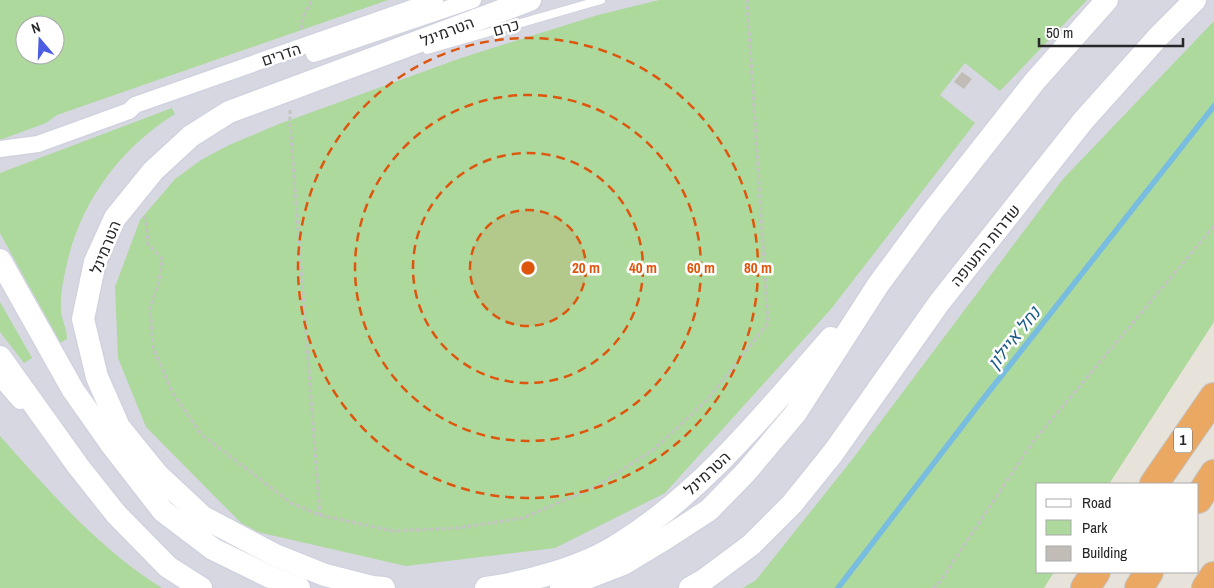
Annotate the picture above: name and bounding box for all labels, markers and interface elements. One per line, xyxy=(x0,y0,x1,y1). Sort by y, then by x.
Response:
street label: הטרמינל xyxy=(417,11,477,51)
street label: כרם xyxy=(490,13,522,41)
north arrow xyxy=(15,15,65,65)
scale bar xyxy=(1039,15,1183,47)
text: N xyxy=(29,18,43,38)
text: 50 m xyxy=(1046,22,1073,43)
street label: הדרים xyxy=(258,37,304,71)
street label: שדרות התעופה xyxy=(945,199,1025,291)
street label: הטרמינל xyxy=(84,217,126,277)
text: 20 m xyxy=(572,257,600,278)
text: 40 m xyxy=(629,257,657,278)
text: 60 m xyxy=(687,257,715,278)
text: 80 m xyxy=(744,257,772,278)
centre of rings xyxy=(519,259,537,277)
water label: נחל איילון xyxy=(981,300,1047,374)
road number: 1 xyxy=(1174,428,1192,452)
street label: הטרמינל xyxy=(679,446,735,500)
legend xyxy=(1036,483,1199,573)
text: Road xyxy=(1082,492,1111,513)
text: Park xyxy=(1082,517,1108,538)
text: Building xyxy=(1082,542,1127,563)

